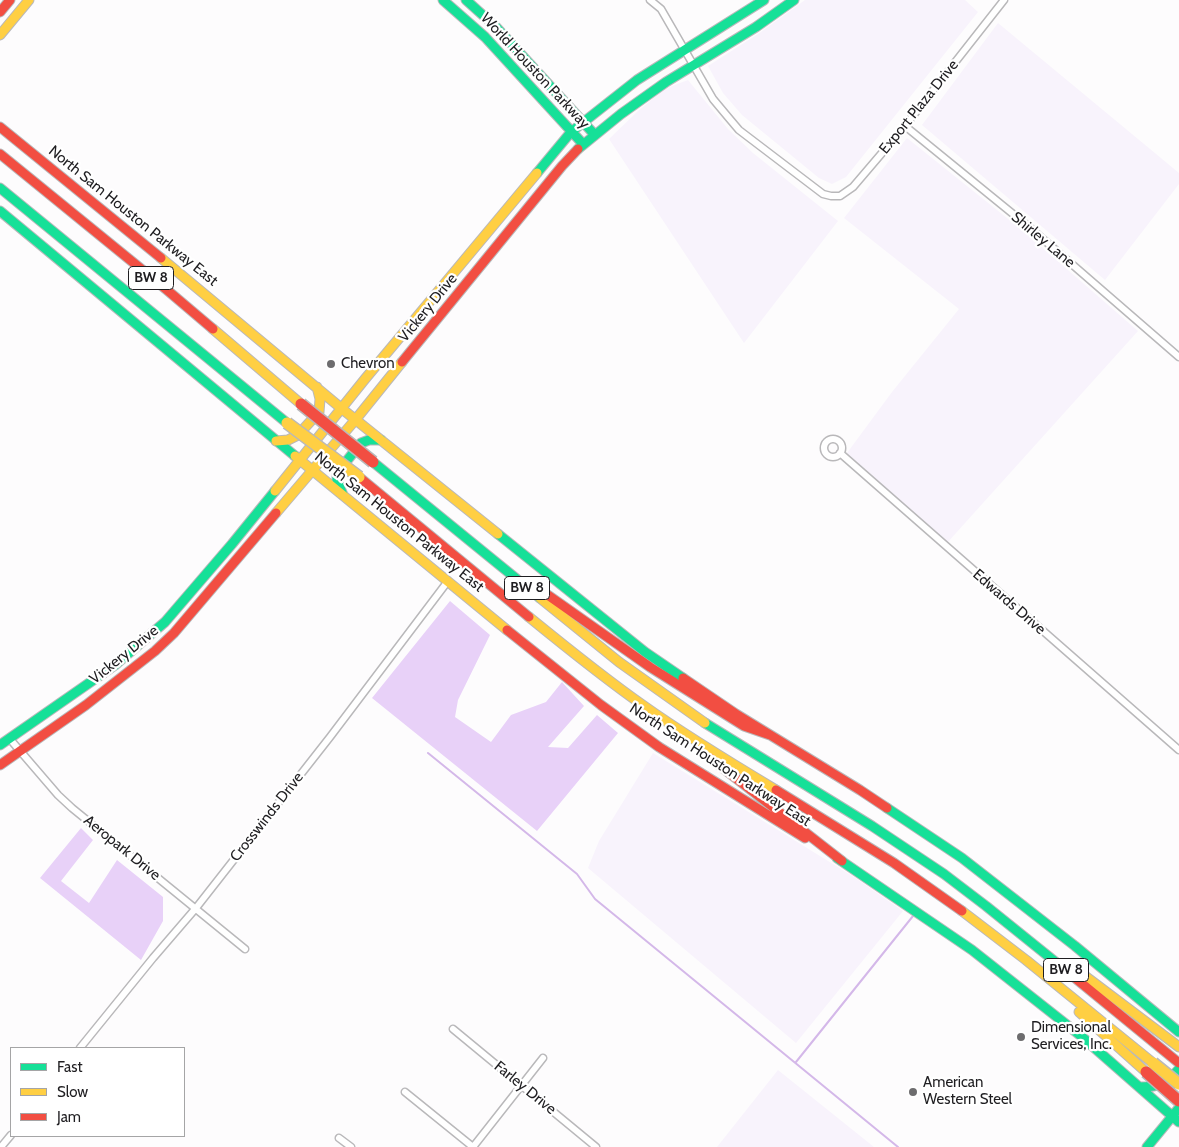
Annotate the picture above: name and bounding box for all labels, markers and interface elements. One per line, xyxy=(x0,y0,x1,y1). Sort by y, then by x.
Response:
street label: World Houston Parkway xyxy=(477,9,593,133)
street label: Export Plaza Drive xyxy=(876,56,962,158)
street label: North Sam Houston Parkway East xyxy=(45,142,221,290)
street label: Shirley Lane xyxy=(1008,208,1078,272)
road number: BW 8 xyxy=(128,266,174,290)
street label: Vickery Drive xyxy=(395,270,461,346)
place label: Chevron xyxy=(341,355,395,373)
marker: Chevron xyxy=(325,358,337,370)
street label: North Sam Houston Parkway East xyxy=(311,448,487,596)
street label: Edwards Drive xyxy=(969,566,1049,638)
road number: BW 8 xyxy=(504,576,550,600)
street label: Vickery Drive xyxy=(86,622,162,688)
street label: North Sam Houston Parkway East xyxy=(626,700,814,830)
street label: Crosswinds Drive xyxy=(227,769,307,865)
street label: Aeropark Drive xyxy=(80,812,164,884)
road number: BW 8 xyxy=(1044,958,1088,982)
place label: Dimensional Services, Inc. xyxy=(1031,1019,1112,1054)
marker: Dimensional Services, Inc. xyxy=(1015,1031,1027,1043)
legend xyxy=(10,1047,185,1137)
text: Fast xyxy=(57,1058,82,1076)
street label: Farley Drive xyxy=(490,1058,560,1118)
place label: American Western Steel xyxy=(923,1074,1012,1109)
text: Slow xyxy=(57,1083,88,1101)
marker: American Western Steel xyxy=(907,1086,919,1098)
text: Jam xyxy=(57,1108,81,1126)

